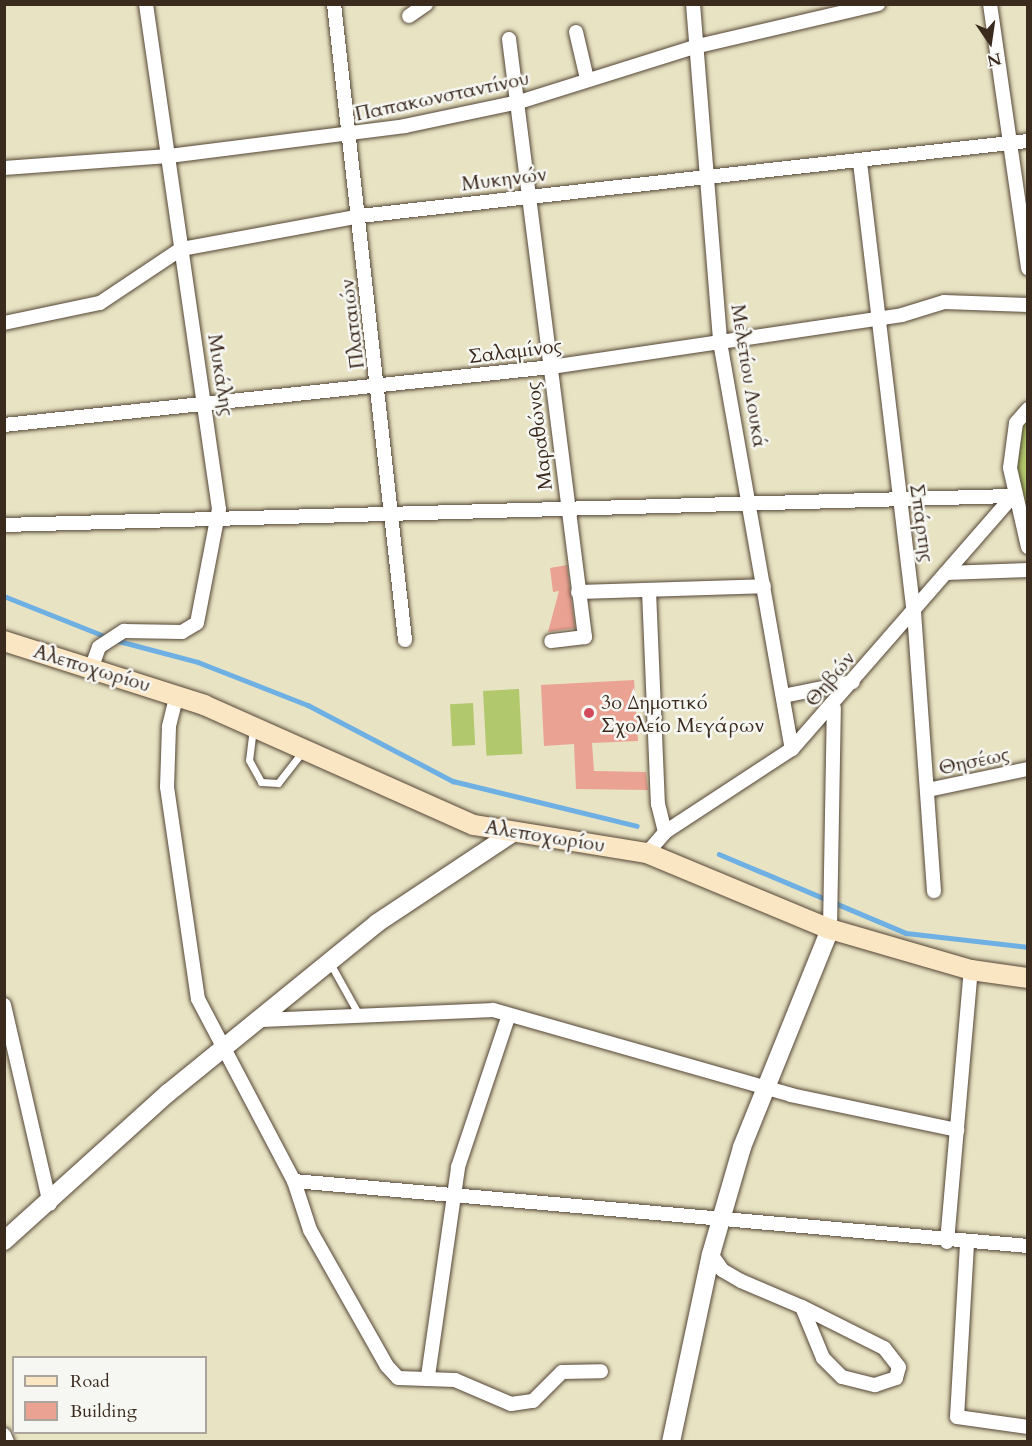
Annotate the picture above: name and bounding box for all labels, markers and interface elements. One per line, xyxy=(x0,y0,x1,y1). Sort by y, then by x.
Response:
north arrow xyxy=(960,12,1020,72)
text: N xyxy=(985,47,1003,72)
street label: Παπακωνσταντίνου xyxy=(353,66,531,126)
street label: Μυκηνών xyxy=(460,162,548,196)
street label: Πλαταιών xyxy=(335,278,369,370)
street label: Μελετίου Λουκά xyxy=(726,302,772,450)
street label: Μυκάλης xyxy=(203,332,239,418)
street label: Σαλαμίνος xyxy=(467,333,563,369)
street label: Μαραθώνος xyxy=(520,380,558,492)
street label: Σπάρτης xyxy=(905,482,939,564)
street label: Αλεποχωρίου xyxy=(31,639,153,697)
street label: Θηβών xyxy=(800,646,860,712)
place label: 3ο Δημοτικό Σχολείο Μεγάρων xyxy=(601,690,764,737)
marker: 3ο Δημοτικό Σχολείο Μεγάρων xyxy=(582,706,596,720)
street label: Θησέως xyxy=(936,742,1012,780)
street label: Αλεποχωρίου xyxy=(483,815,607,857)
legend xyxy=(12,1356,207,1434)
text: Road xyxy=(70,1369,110,1394)
text: Building xyxy=(70,1399,137,1424)

